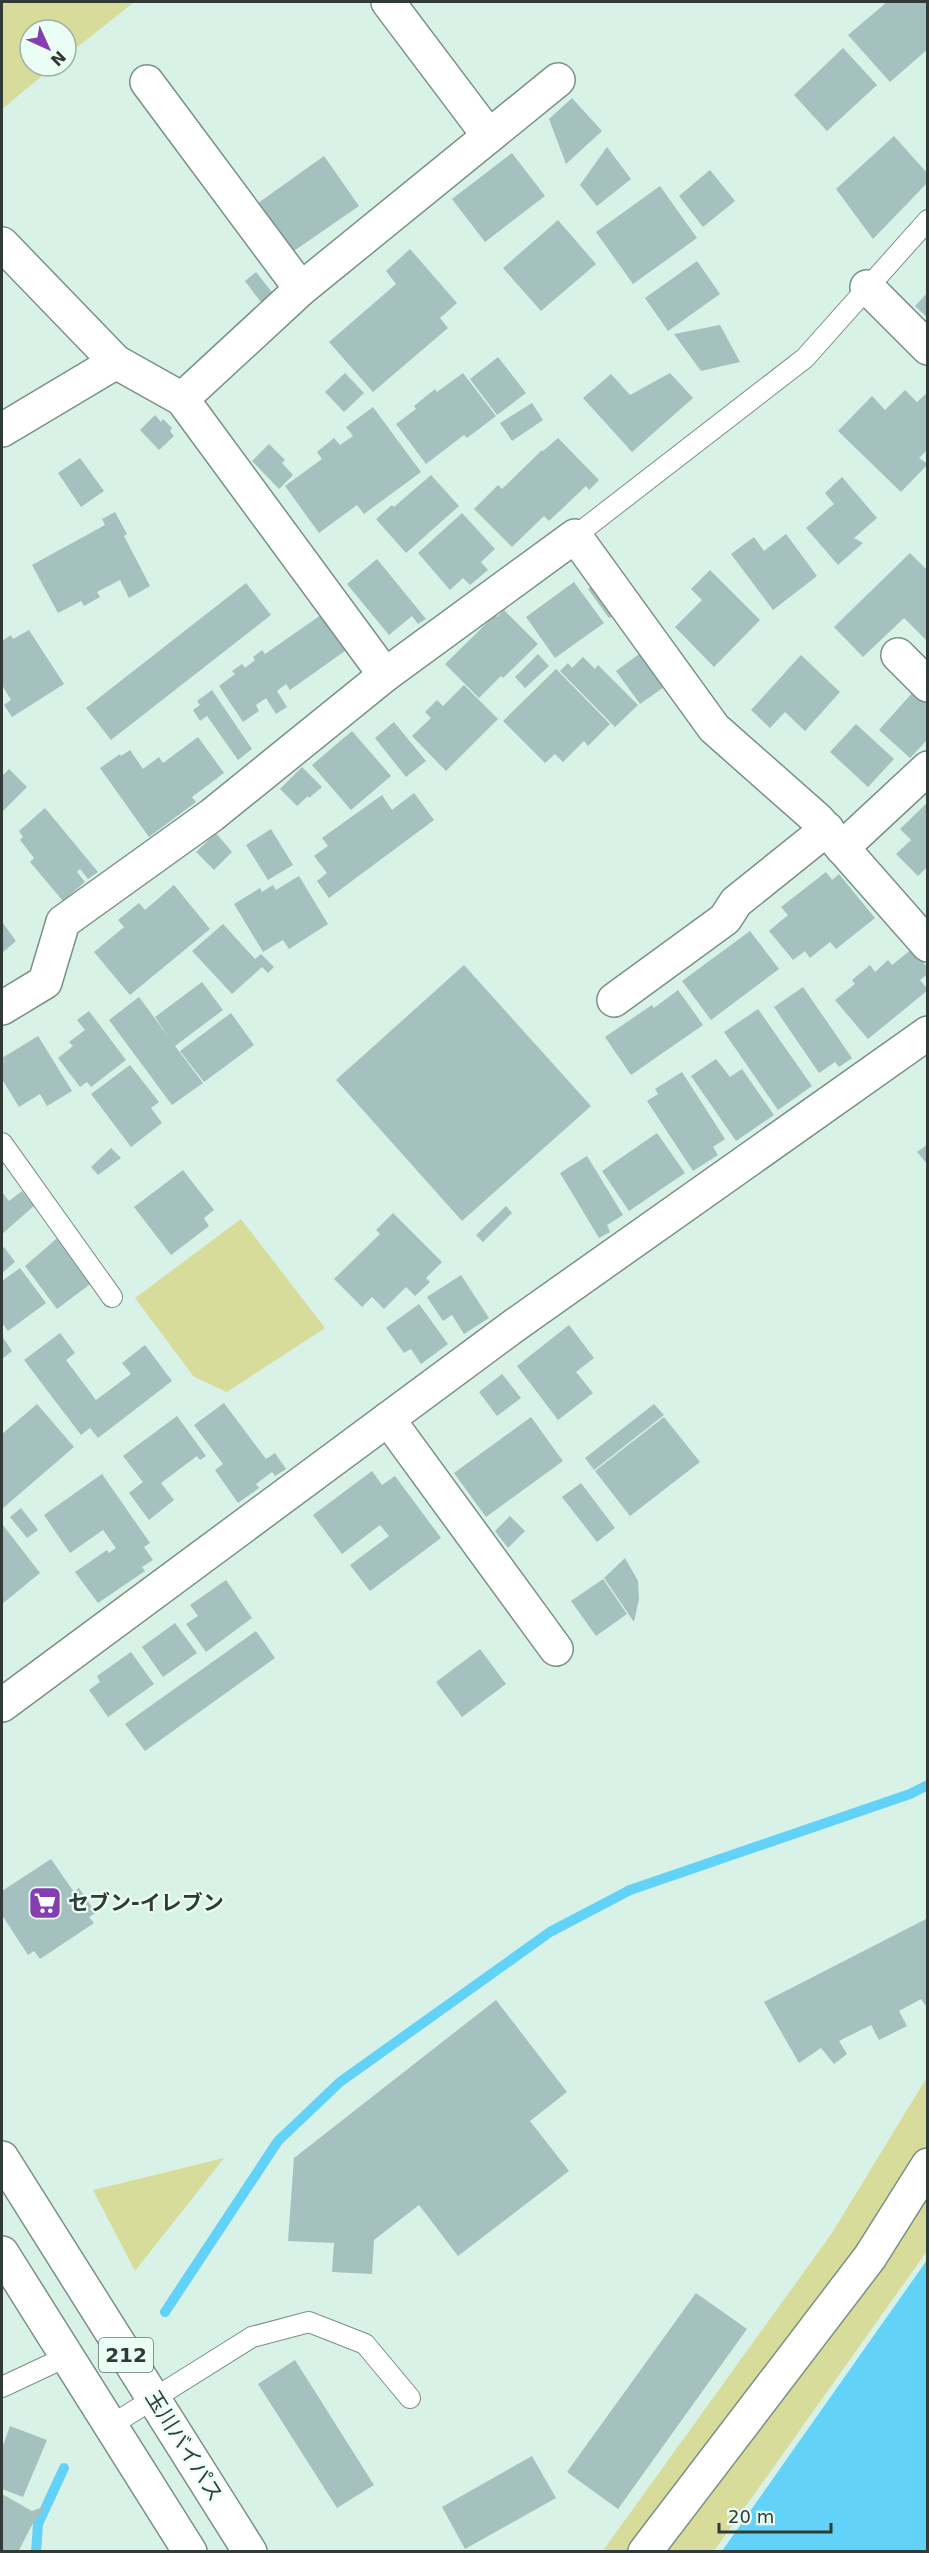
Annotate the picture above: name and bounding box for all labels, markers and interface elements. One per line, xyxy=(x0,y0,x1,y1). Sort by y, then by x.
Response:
north arrow xyxy=(18,18,78,78)
text: N xyxy=(47,47,70,70)
supermarket icon: セブン-イレブン xyxy=(27,1885,63,1921)
place label: セブン-イレブン xyxy=(68,1891,224,1915)
road number: 212 xyxy=(99,2338,153,2372)
street label: 玉川バイパス xyxy=(141,2386,227,2506)
scale bar xyxy=(719,2496,832,2534)
text: 20 m xyxy=(728,2506,774,2527)

